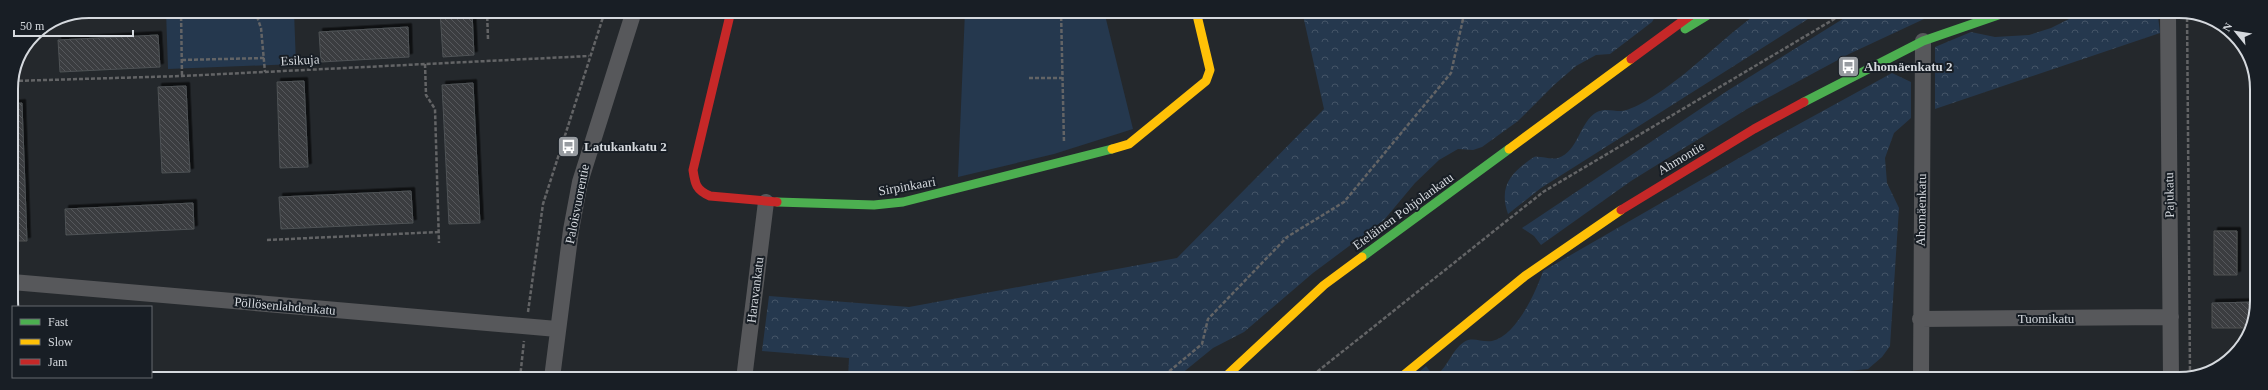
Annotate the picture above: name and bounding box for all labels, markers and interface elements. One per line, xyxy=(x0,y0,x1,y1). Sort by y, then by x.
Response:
scale bar xyxy=(14,12,133,38)
north arrow xyxy=(2216,12,2256,52)
text: 50 m xyxy=(20,19,45,33)
text: N xyxy=(2220,21,2235,33)
street label: Esikuja xyxy=(280,51,320,69)
bus stop icon: Ahomäenkatu 2 xyxy=(1836,53,1862,79)
place label: Ahomäenkatu 2 xyxy=(1864,59,1953,74)
bus stop icon: Latukankatu 2 xyxy=(556,133,582,159)
street label: Ahmontie xyxy=(1655,138,1707,178)
place label: Latukankatu 2 xyxy=(584,139,667,154)
street label: Paloisvuorentie xyxy=(562,163,592,245)
street label: Eteläinen Pohjolankatu xyxy=(1350,169,1457,253)
street label: Pajukatu xyxy=(2161,172,2177,218)
street label: Ahomäenkatu xyxy=(1913,173,1929,247)
street label: Sirpinkaari xyxy=(877,174,937,198)
street label: Haravankatu xyxy=(744,256,767,324)
street label: Pöllösenlahdenkatu xyxy=(234,294,337,318)
legend xyxy=(12,306,152,378)
street label: Tuomikatu xyxy=(2018,311,2075,326)
text: Fast xyxy=(48,315,69,329)
text: Slow xyxy=(48,335,73,349)
text: Jam xyxy=(48,355,68,369)

